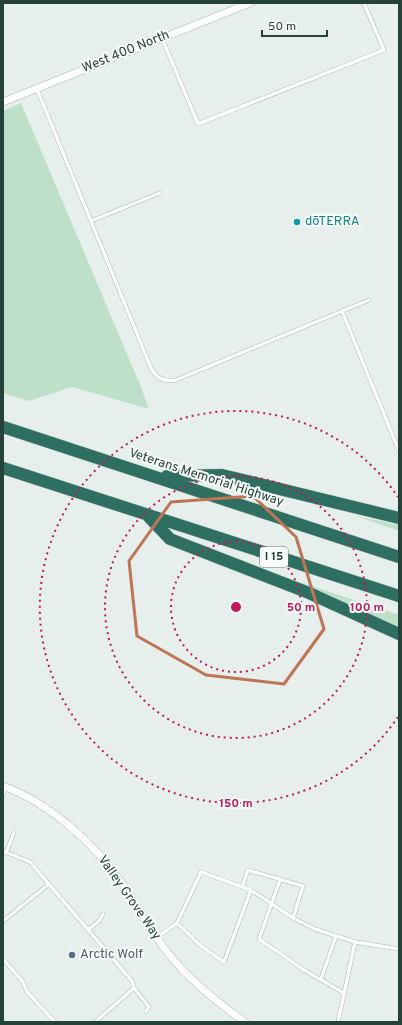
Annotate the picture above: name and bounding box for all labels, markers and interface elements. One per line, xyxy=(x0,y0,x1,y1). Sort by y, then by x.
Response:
scale bar xyxy=(262,12,327,38)
text: 50 m xyxy=(268,19,296,35)
street label: West 400 North xyxy=(80,27,172,77)
place label: dōTERRA xyxy=(305,214,360,230)
marker: dōTERRA xyxy=(292,217,302,227)
street label: Veterans Memorial Highway xyxy=(127,445,285,511)
road number: I 15 xyxy=(260,547,288,567)
centre of rings xyxy=(229,600,243,614)
text: 50 m xyxy=(287,600,315,616)
text: 100 m xyxy=(350,600,384,616)
text: 150 m xyxy=(219,796,253,812)
street label: Valley Grove Way xyxy=(94,853,164,943)
place label: Arctic Wolf xyxy=(80,947,144,963)
marker: Arctic Wolf xyxy=(67,950,77,960)

